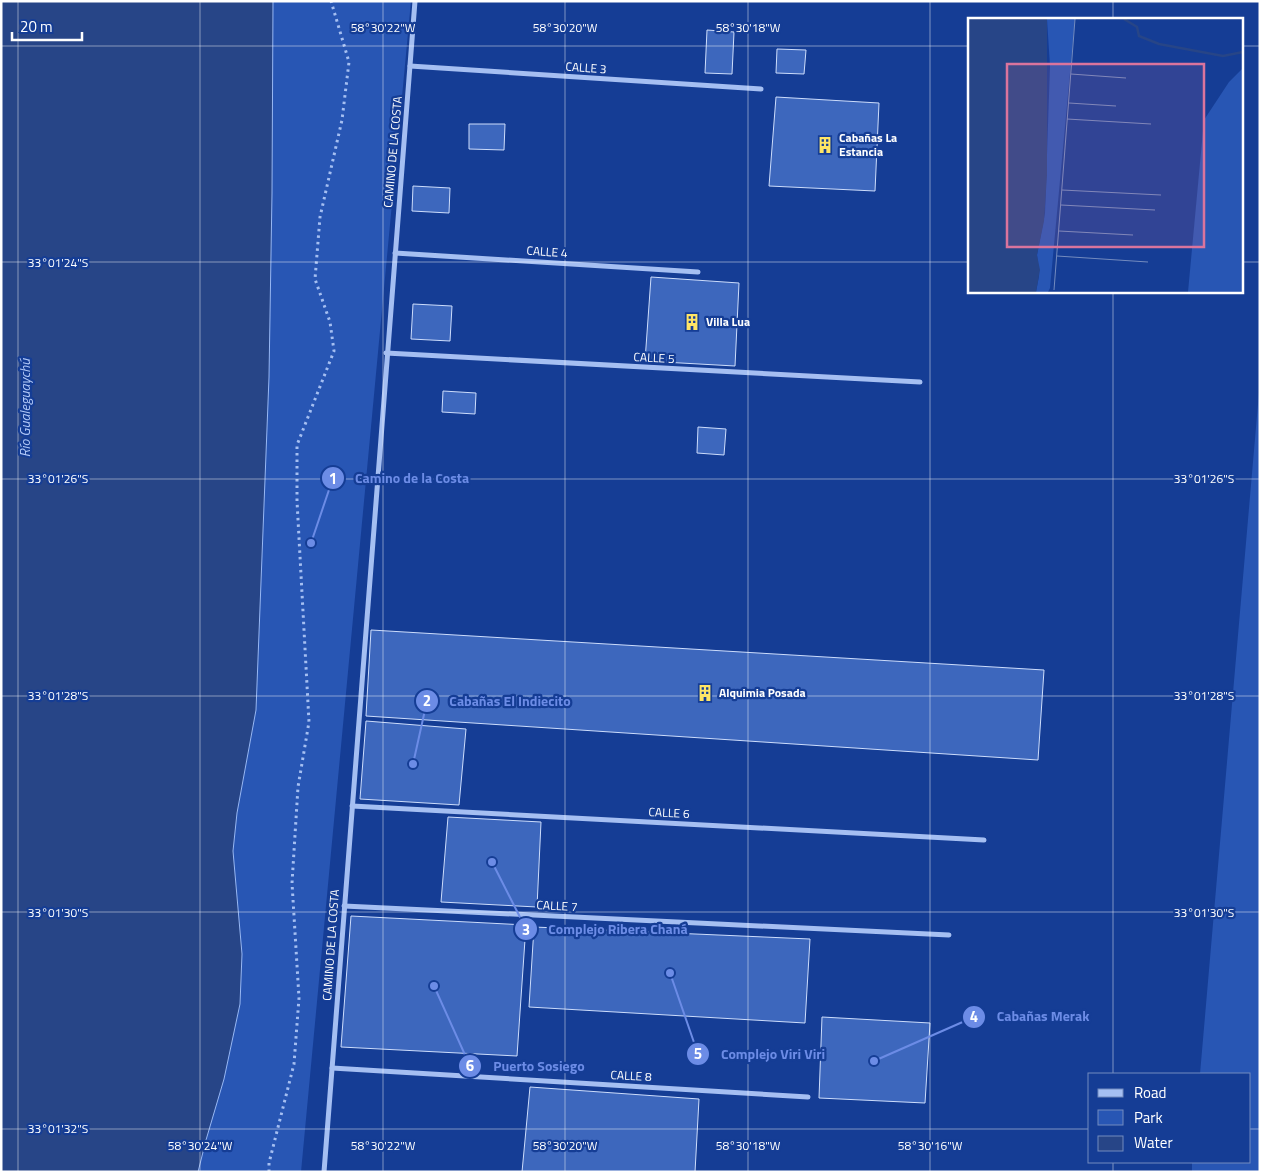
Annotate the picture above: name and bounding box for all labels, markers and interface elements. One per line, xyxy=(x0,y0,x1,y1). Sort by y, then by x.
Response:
scale bar xyxy=(12,10,82,42)
text: 20 m xyxy=(20,15,53,38)
text: 58°30'22"W xyxy=(351,18,416,37)
text: 58°30'20"W xyxy=(533,18,598,37)
text: 58°30'18"W xyxy=(716,18,781,37)
inset map xyxy=(968,18,1244,292)
street label: CALLE 3 xyxy=(565,57,607,78)
street label: CAMINO DE LA COSTA xyxy=(378,96,407,208)
place label: Cabañas La Estancia xyxy=(839,128,897,161)
building icon: Cabañas La Estancia xyxy=(815,135,835,155)
street label: CALLE 4 xyxy=(526,241,569,262)
text: 33°01'24"S xyxy=(28,253,88,272)
building icon: Villa Lua xyxy=(682,312,702,332)
place label: Villa Lua xyxy=(706,312,750,331)
street label: CALLE 5 xyxy=(633,347,675,368)
water label: Río Gualeguaychú xyxy=(14,358,35,457)
callout: Camino de la Costa xyxy=(320,464,479,493)
text: 1 xyxy=(329,467,337,490)
text: Camino de la Costa xyxy=(355,467,469,488)
text: 33°01'26"S xyxy=(28,469,88,488)
text: 33°01'26"S xyxy=(1174,469,1234,488)
building icon: Alquimia Posada xyxy=(695,683,715,703)
place label: Alquimia Posada xyxy=(719,683,806,702)
text: 33°01'28"S xyxy=(28,686,88,705)
text: 33°01'28"S xyxy=(1174,686,1234,705)
callout: Cabañas El Indiecito xyxy=(414,687,581,716)
text: 2 xyxy=(423,689,431,712)
text: Cabañas El Indiecito xyxy=(449,690,571,711)
street label: CALLE 6 xyxy=(648,802,690,823)
street label: CAMINO DE LA COSTA xyxy=(317,889,344,1001)
street label: CALLE 7 xyxy=(536,895,578,916)
text: 33°01'30"S xyxy=(28,903,88,922)
text: 33°01'30"S xyxy=(1174,903,1234,922)
callout: Complejo Ribera Chaná xyxy=(513,915,697,944)
text: 3 xyxy=(522,918,530,941)
text: Complejo Ribera Chaná xyxy=(548,918,688,939)
callout: Cabañas Merak xyxy=(961,1002,1099,1031)
text: 4 xyxy=(970,1005,978,1028)
text: Cabañas Merak xyxy=(997,1005,1090,1026)
callout: Complejo Viri Viri xyxy=(685,1039,835,1068)
text: 5 xyxy=(694,1042,702,1065)
text: Complejo Viri Viri xyxy=(721,1043,825,1064)
callout: Puerto Sosiego xyxy=(458,1052,594,1081)
text: 6 xyxy=(466,1054,474,1077)
text: Puerto Sosiego xyxy=(493,1055,585,1076)
street label: CALLE 8 xyxy=(610,1065,652,1086)
legend xyxy=(1088,1073,1251,1163)
text: Road xyxy=(1134,1081,1166,1104)
text: Park xyxy=(1134,1106,1163,1129)
text: 33°01'32"S xyxy=(28,1119,88,1138)
text: Water xyxy=(1134,1131,1173,1154)
text: 58°30'24"W xyxy=(168,1136,233,1155)
text: 58°30'22"W xyxy=(351,1136,416,1155)
text: 58°30'20"W xyxy=(533,1136,598,1155)
text: 58°30'18"W xyxy=(716,1136,781,1155)
text: 58°30'16"W xyxy=(898,1136,963,1155)

